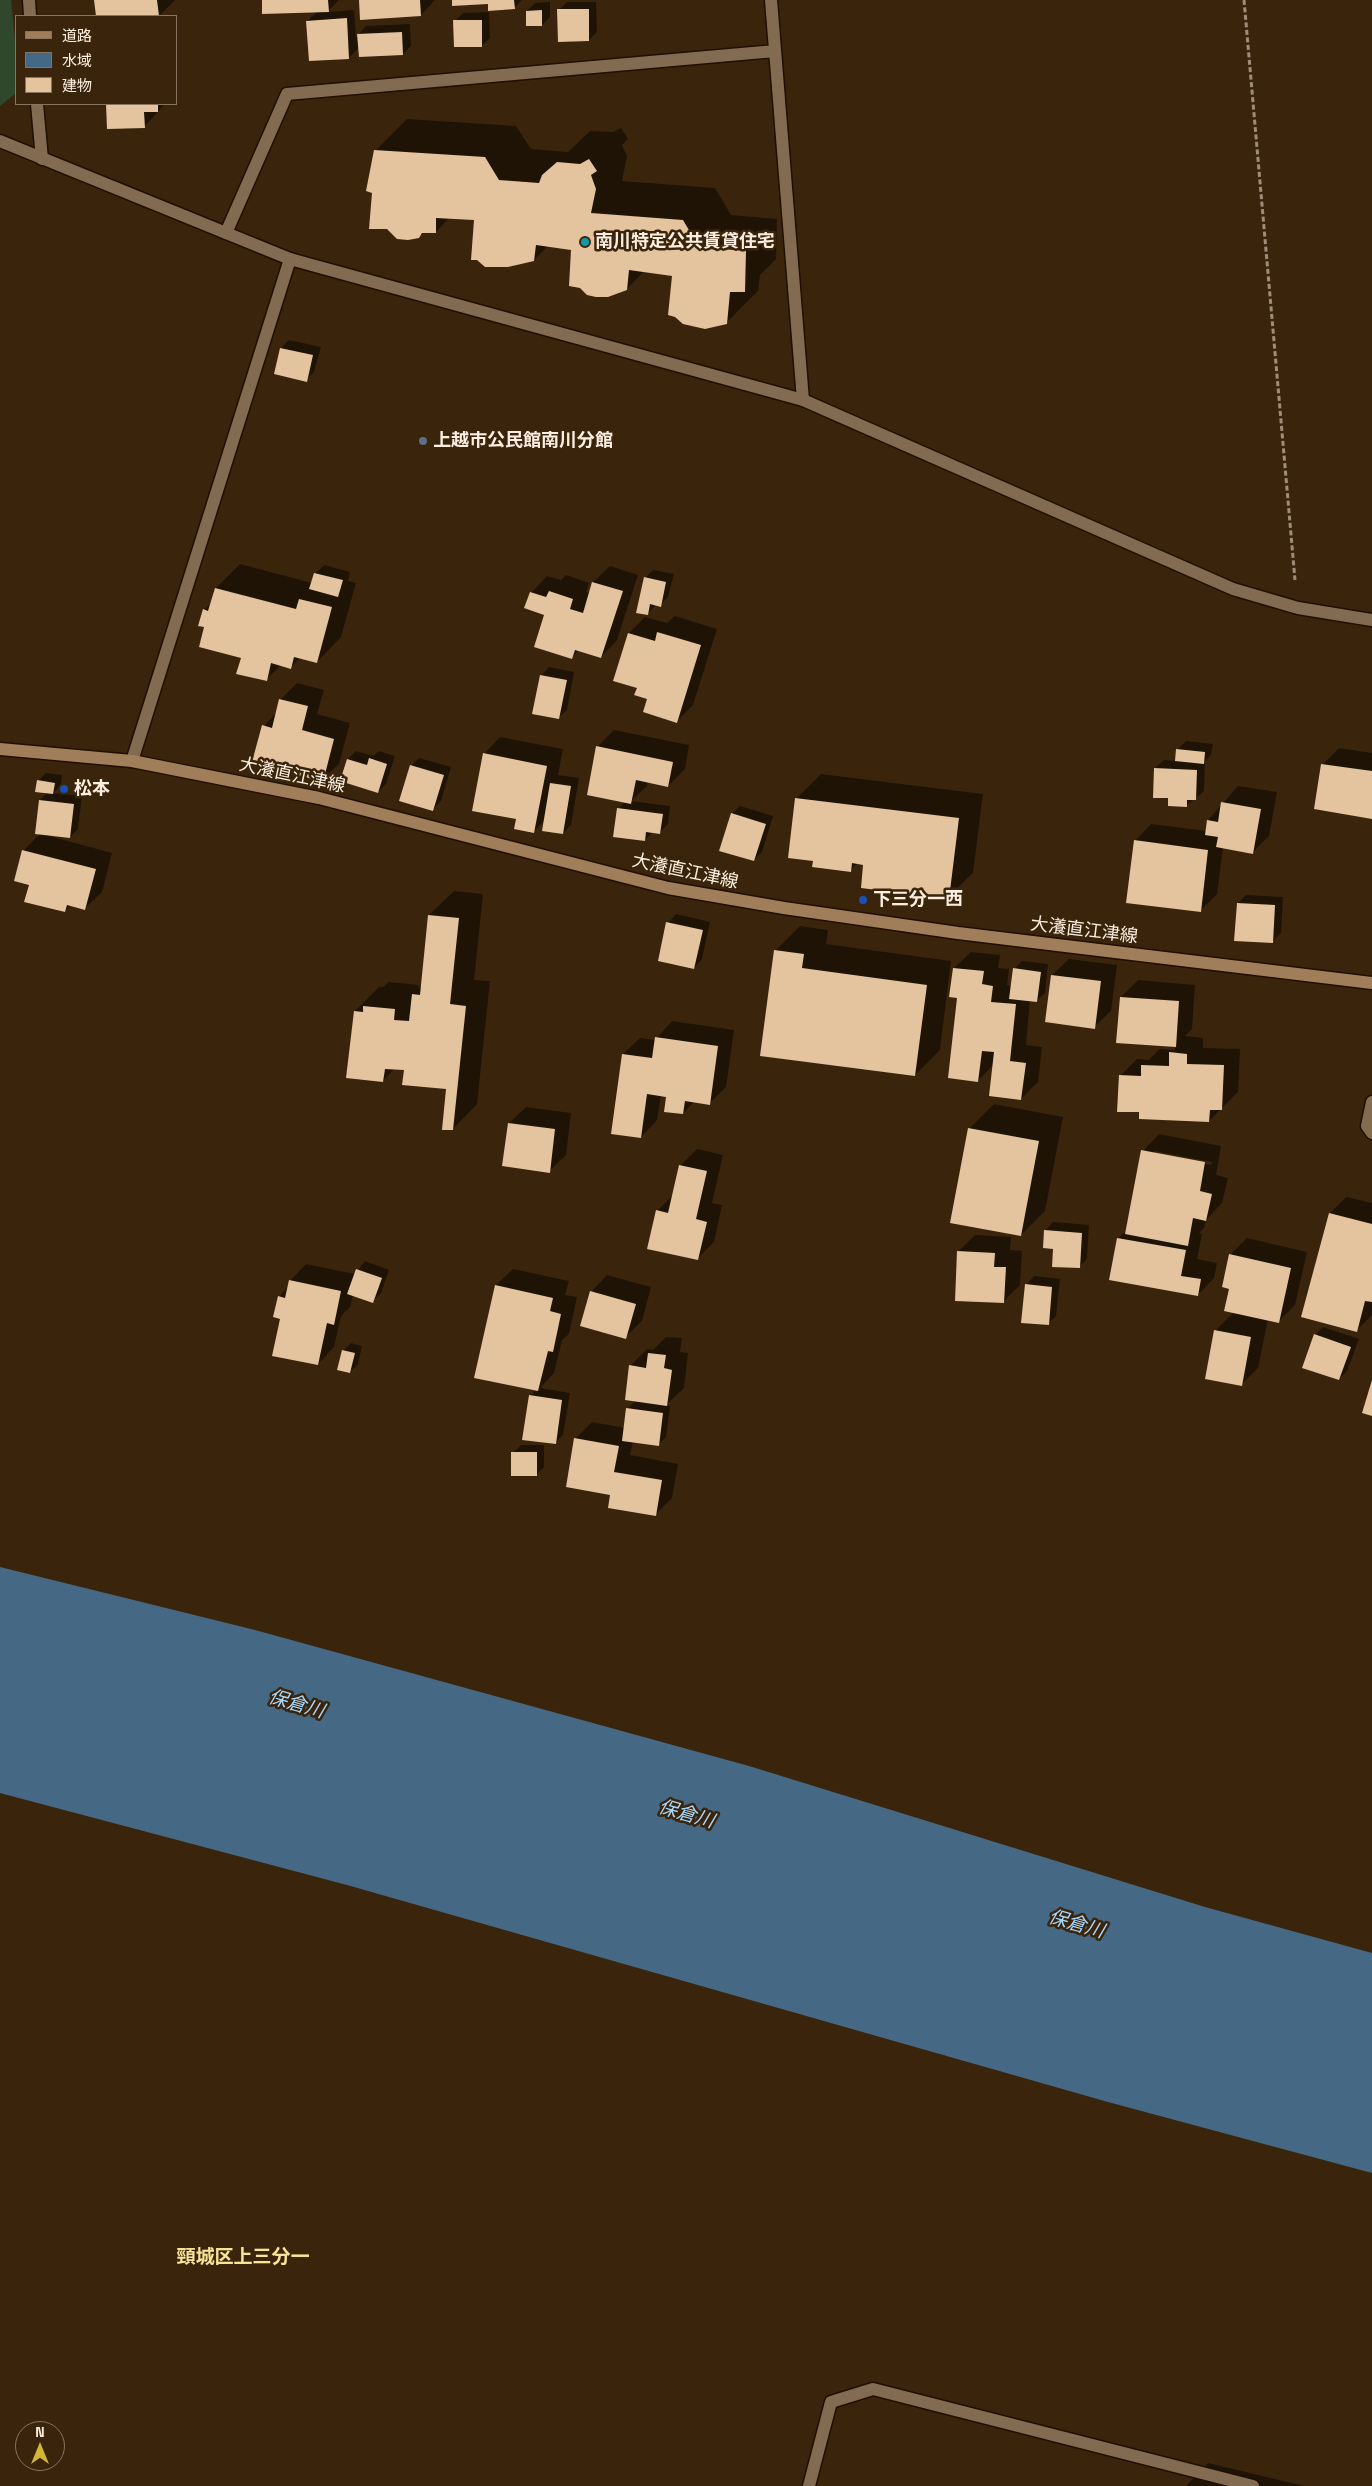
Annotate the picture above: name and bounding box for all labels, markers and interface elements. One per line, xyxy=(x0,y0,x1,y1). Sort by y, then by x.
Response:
legend xyxy=(15,15,178,105)
text: 道路 xyxy=(62,26,92,45)
text: 水域 xyxy=(62,51,92,70)
text: 建物 xyxy=(62,76,92,95)
place label: 南川特定公共賃貸住宅 xyxy=(595,231,775,253)
marker: 南川特定公共賃貸住宅 xyxy=(579,236,591,248)
place label: 上越市公民館南川分館 xyxy=(433,430,613,452)
marker: 上越市公民館南川分館 xyxy=(417,435,429,447)
street label: 大瀁直江津線 xyxy=(237,754,347,798)
place label: 松本 xyxy=(74,778,110,800)
marker: 松本 xyxy=(58,783,70,795)
street label: 大瀁直江津線 xyxy=(630,850,740,894)
place label: 下三分一西 xyxy=(873,889,963,911)
marker: 下三分一西 xyxy=(857,894,869,906)
street label: 大瀁直江津線 xyxy=(1029,914,1139,948)
water label: 保倉川 xyxy=(265,1686,327,1724)
water label: 保倉川 xyxy=(655,1796,717,1834)
water label: 保倉川 xyxy=(1045,1906,1107,1944)
district label: 頸城区上三分一 xyxy=(177,2247,309,2269)
north arrow xyxy=(15,2421,65,2471)
text: N xyxy=(35,2423,45,2441)

